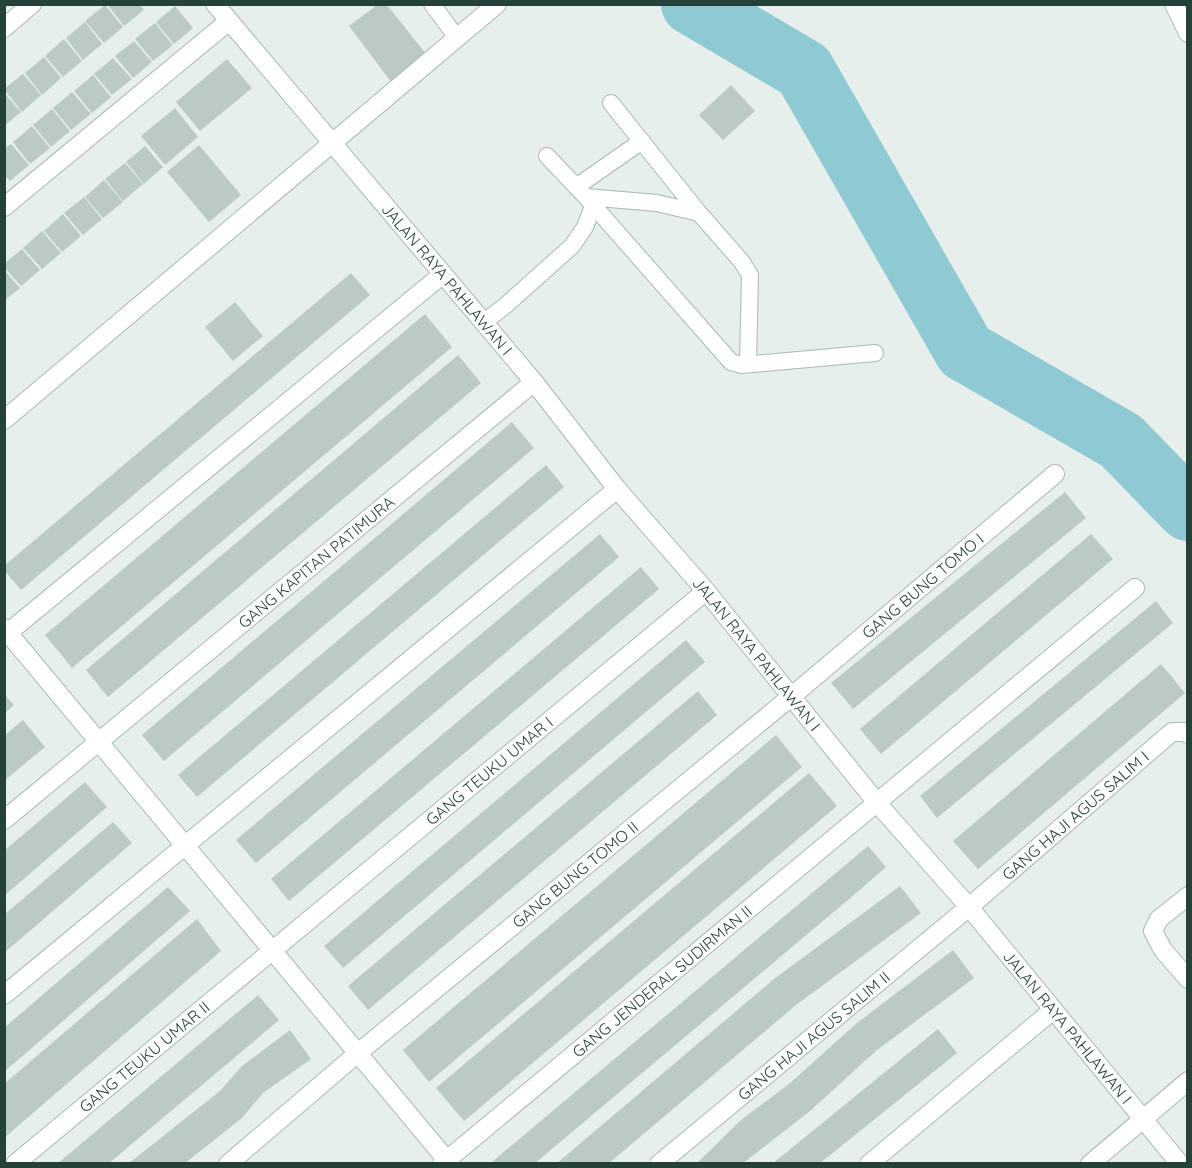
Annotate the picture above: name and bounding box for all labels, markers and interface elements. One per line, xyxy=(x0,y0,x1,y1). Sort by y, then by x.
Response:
street label: JALAN RAYA PAHLAWAN I xyxy=(377,199,517,359)
street label: GANG KAPITAN PATIMURA xyxy=(234,492,398,632)
street label: GANG BUNG TOMO I xyxy=(858,529,988,643)
street label: JALAN RAYA PAHLAWAN I xyxy=(688,573,825,735)
street label: GANG TEUKU UMAR I xyxy=(421,712,557,829)
street label: GANG HAJI AGUS SALIM I xyxy=(998,747,1153,884)
street label: GANG BUNG TOMO II xyxy=(508,817,642,932)
street label: GANG JENDERAL SUDIRMAN II xyxy=(568,901,756,1062)
street label: JALAN RAYA PAHLAWAN I xyxy=(999,946,1136,1108)
street label: GANG HAJI AGUS SALIM II xyxy=(734,967,894,1105)
street label: GANG TEUKU UMAR II xyxy=(75,997,214,1117)

